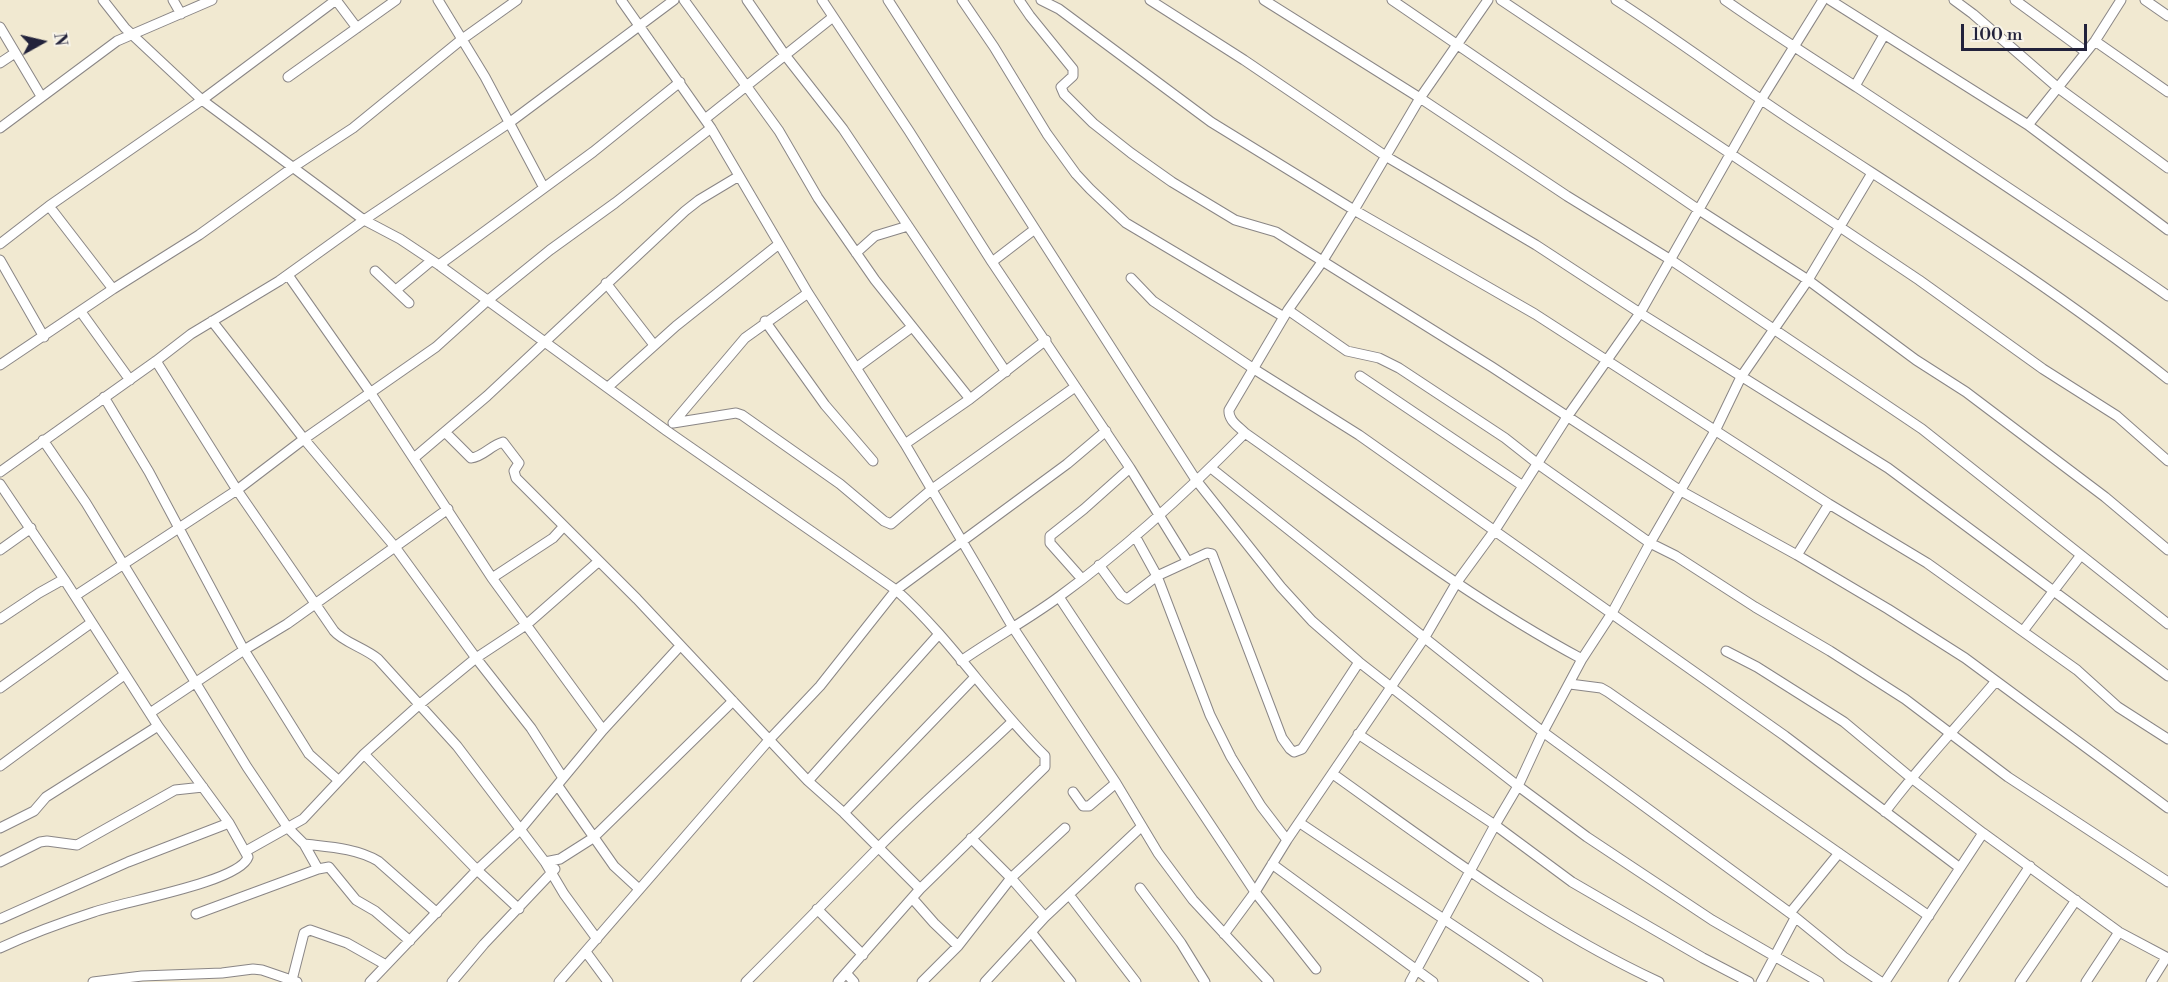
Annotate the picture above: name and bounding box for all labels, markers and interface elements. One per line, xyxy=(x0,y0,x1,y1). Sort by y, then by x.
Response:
north arrow xyxy=(12,12,72,72)
scale bar xyxy=(1964,12,2090,50)
text: 100 m xyxy=(1972,23,2023,46)
text: N xyxy=(49,32,71,47)

